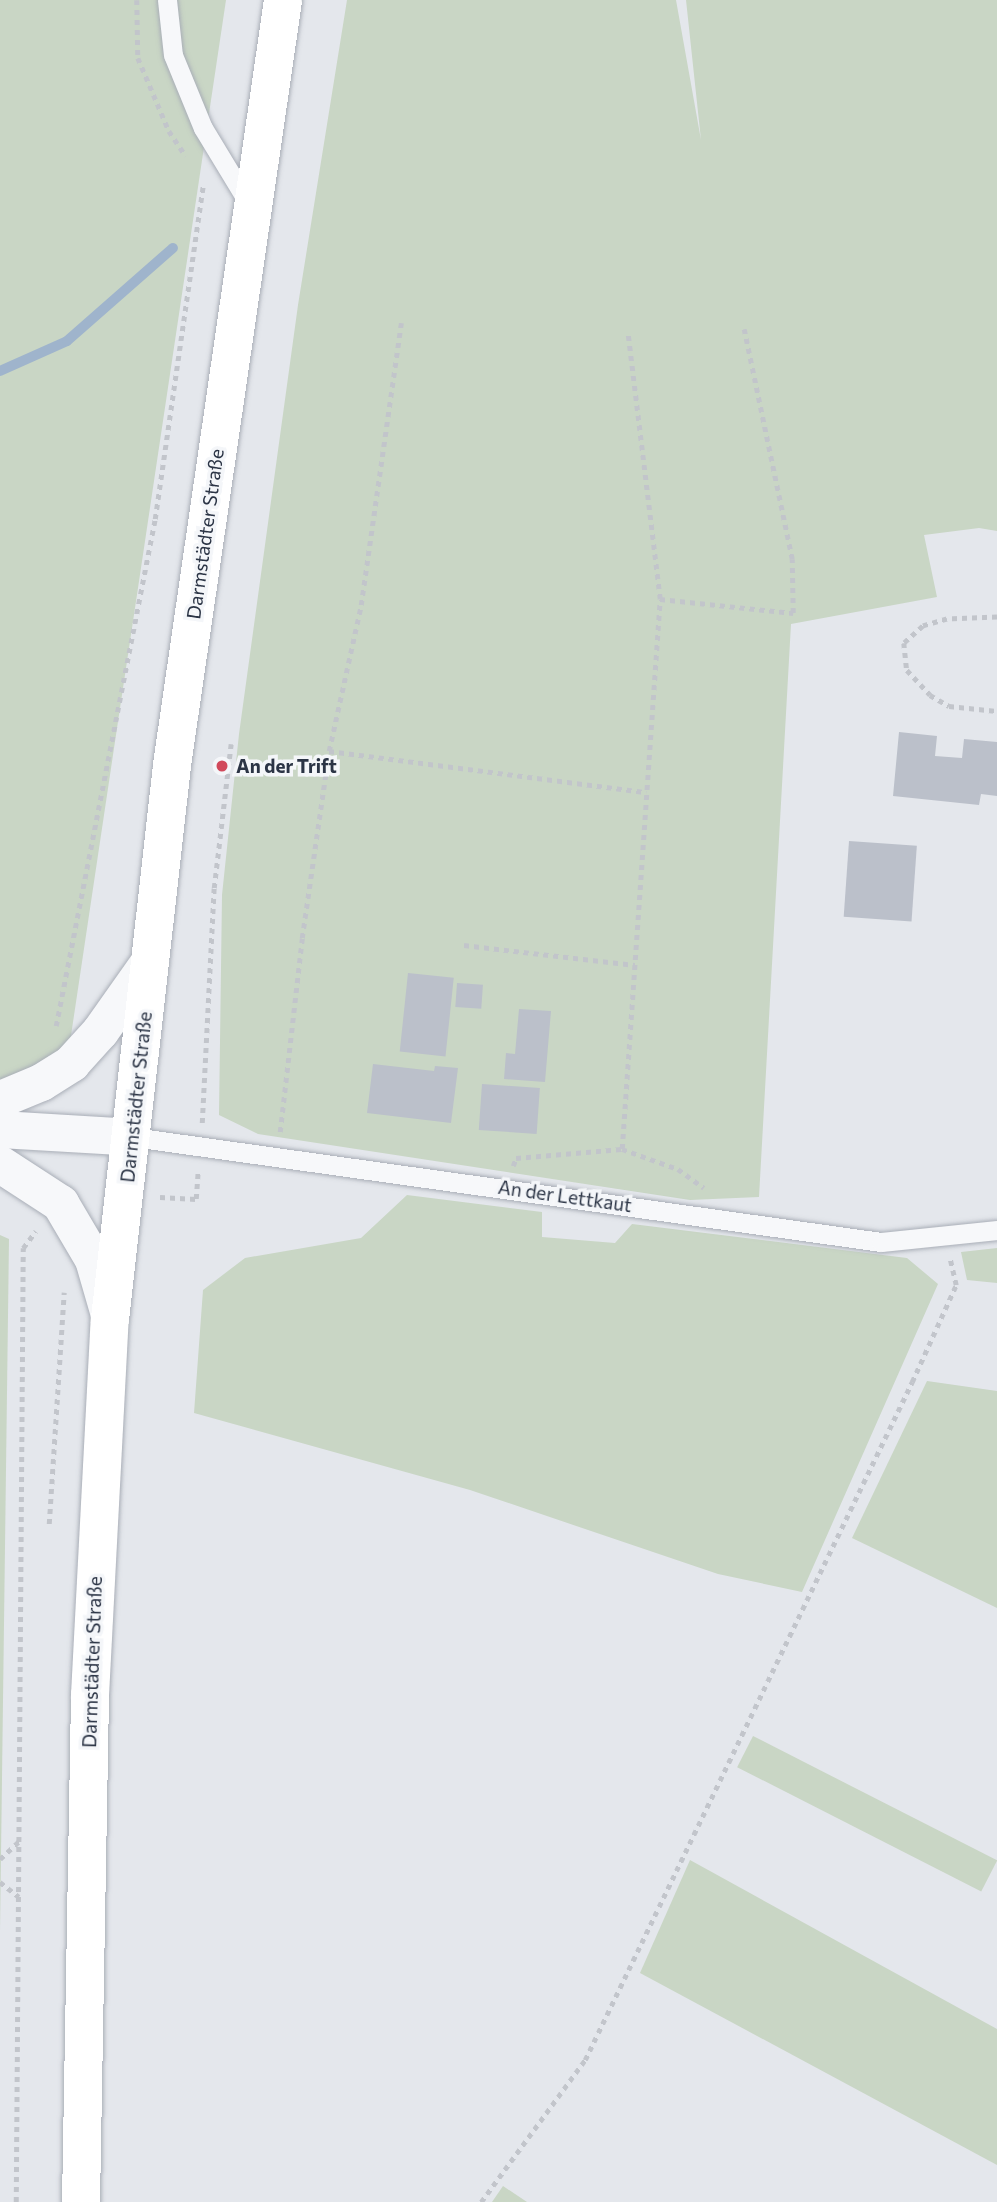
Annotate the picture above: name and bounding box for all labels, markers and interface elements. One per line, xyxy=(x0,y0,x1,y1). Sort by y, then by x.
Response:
street label: Darmstädter Straße xyxy=(182,447,228,621)
place label: An der Trift xyxy=(236,755,337,777)
marker: An der Trift xyxy=(214,758,230,774)
street label: Darmstädter Straße xyxy=(116,1010,156,1184)
street label: An der Lettkaut xyxy=(497,1175,633,1217)
street label: Darmstädter Straße xyxy=(78,1576,106,1748)

